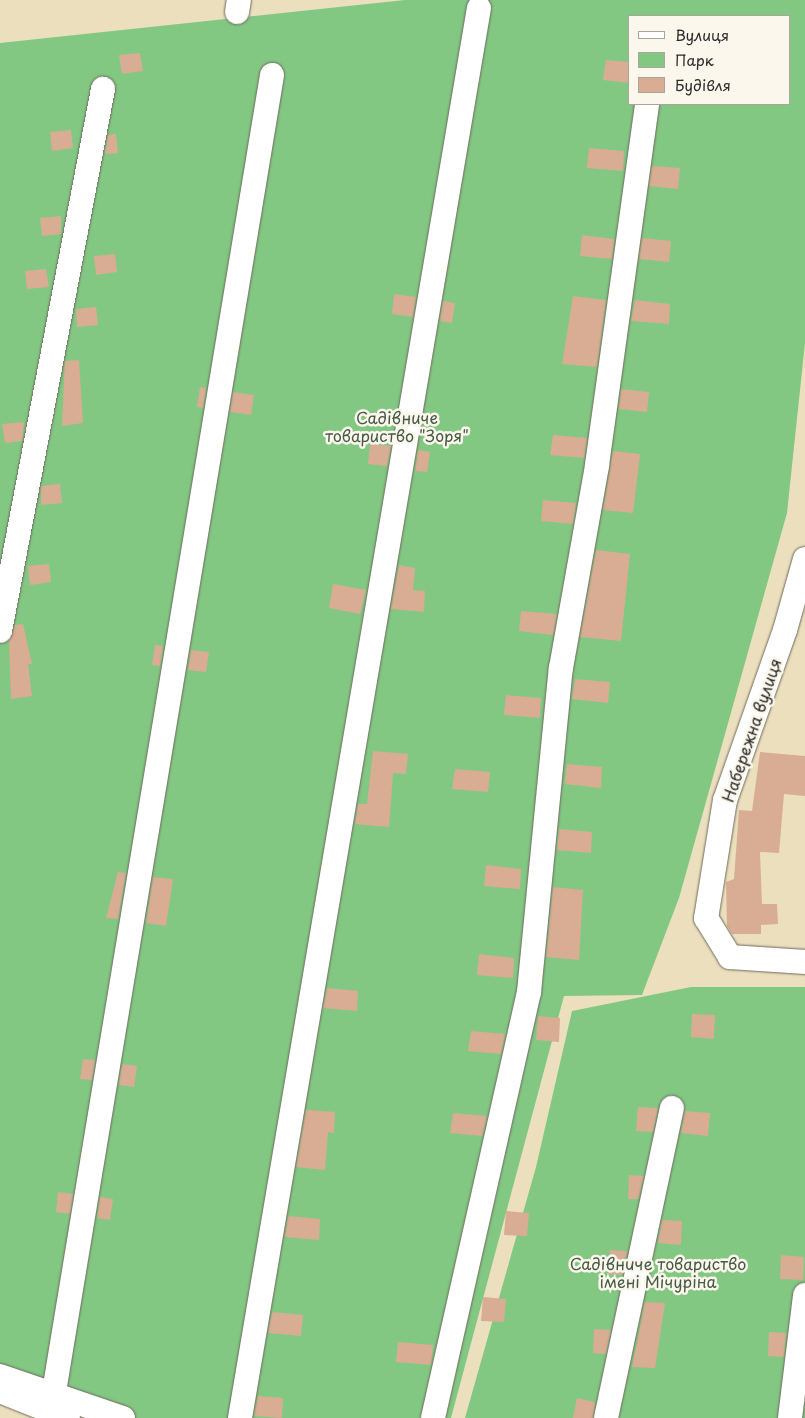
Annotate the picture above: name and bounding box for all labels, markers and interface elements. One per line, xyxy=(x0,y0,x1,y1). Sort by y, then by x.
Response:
legend xyxy=(628,15,790,105)
text: Вулиця xyxy=(675,23,729,46)
text: Парк xyxy=(675,48,714,71)
text: Будівля xyxy=(675,73,731,96)
park label: Садівниче товариство "Зоря" xyxy=(325,407,469,445)
street label: Набережна вулиця xyxy=(717,655,785,805)
park label: Садівниче товариство імені Мічуріна xyxy=(570,1253,746,1291)

